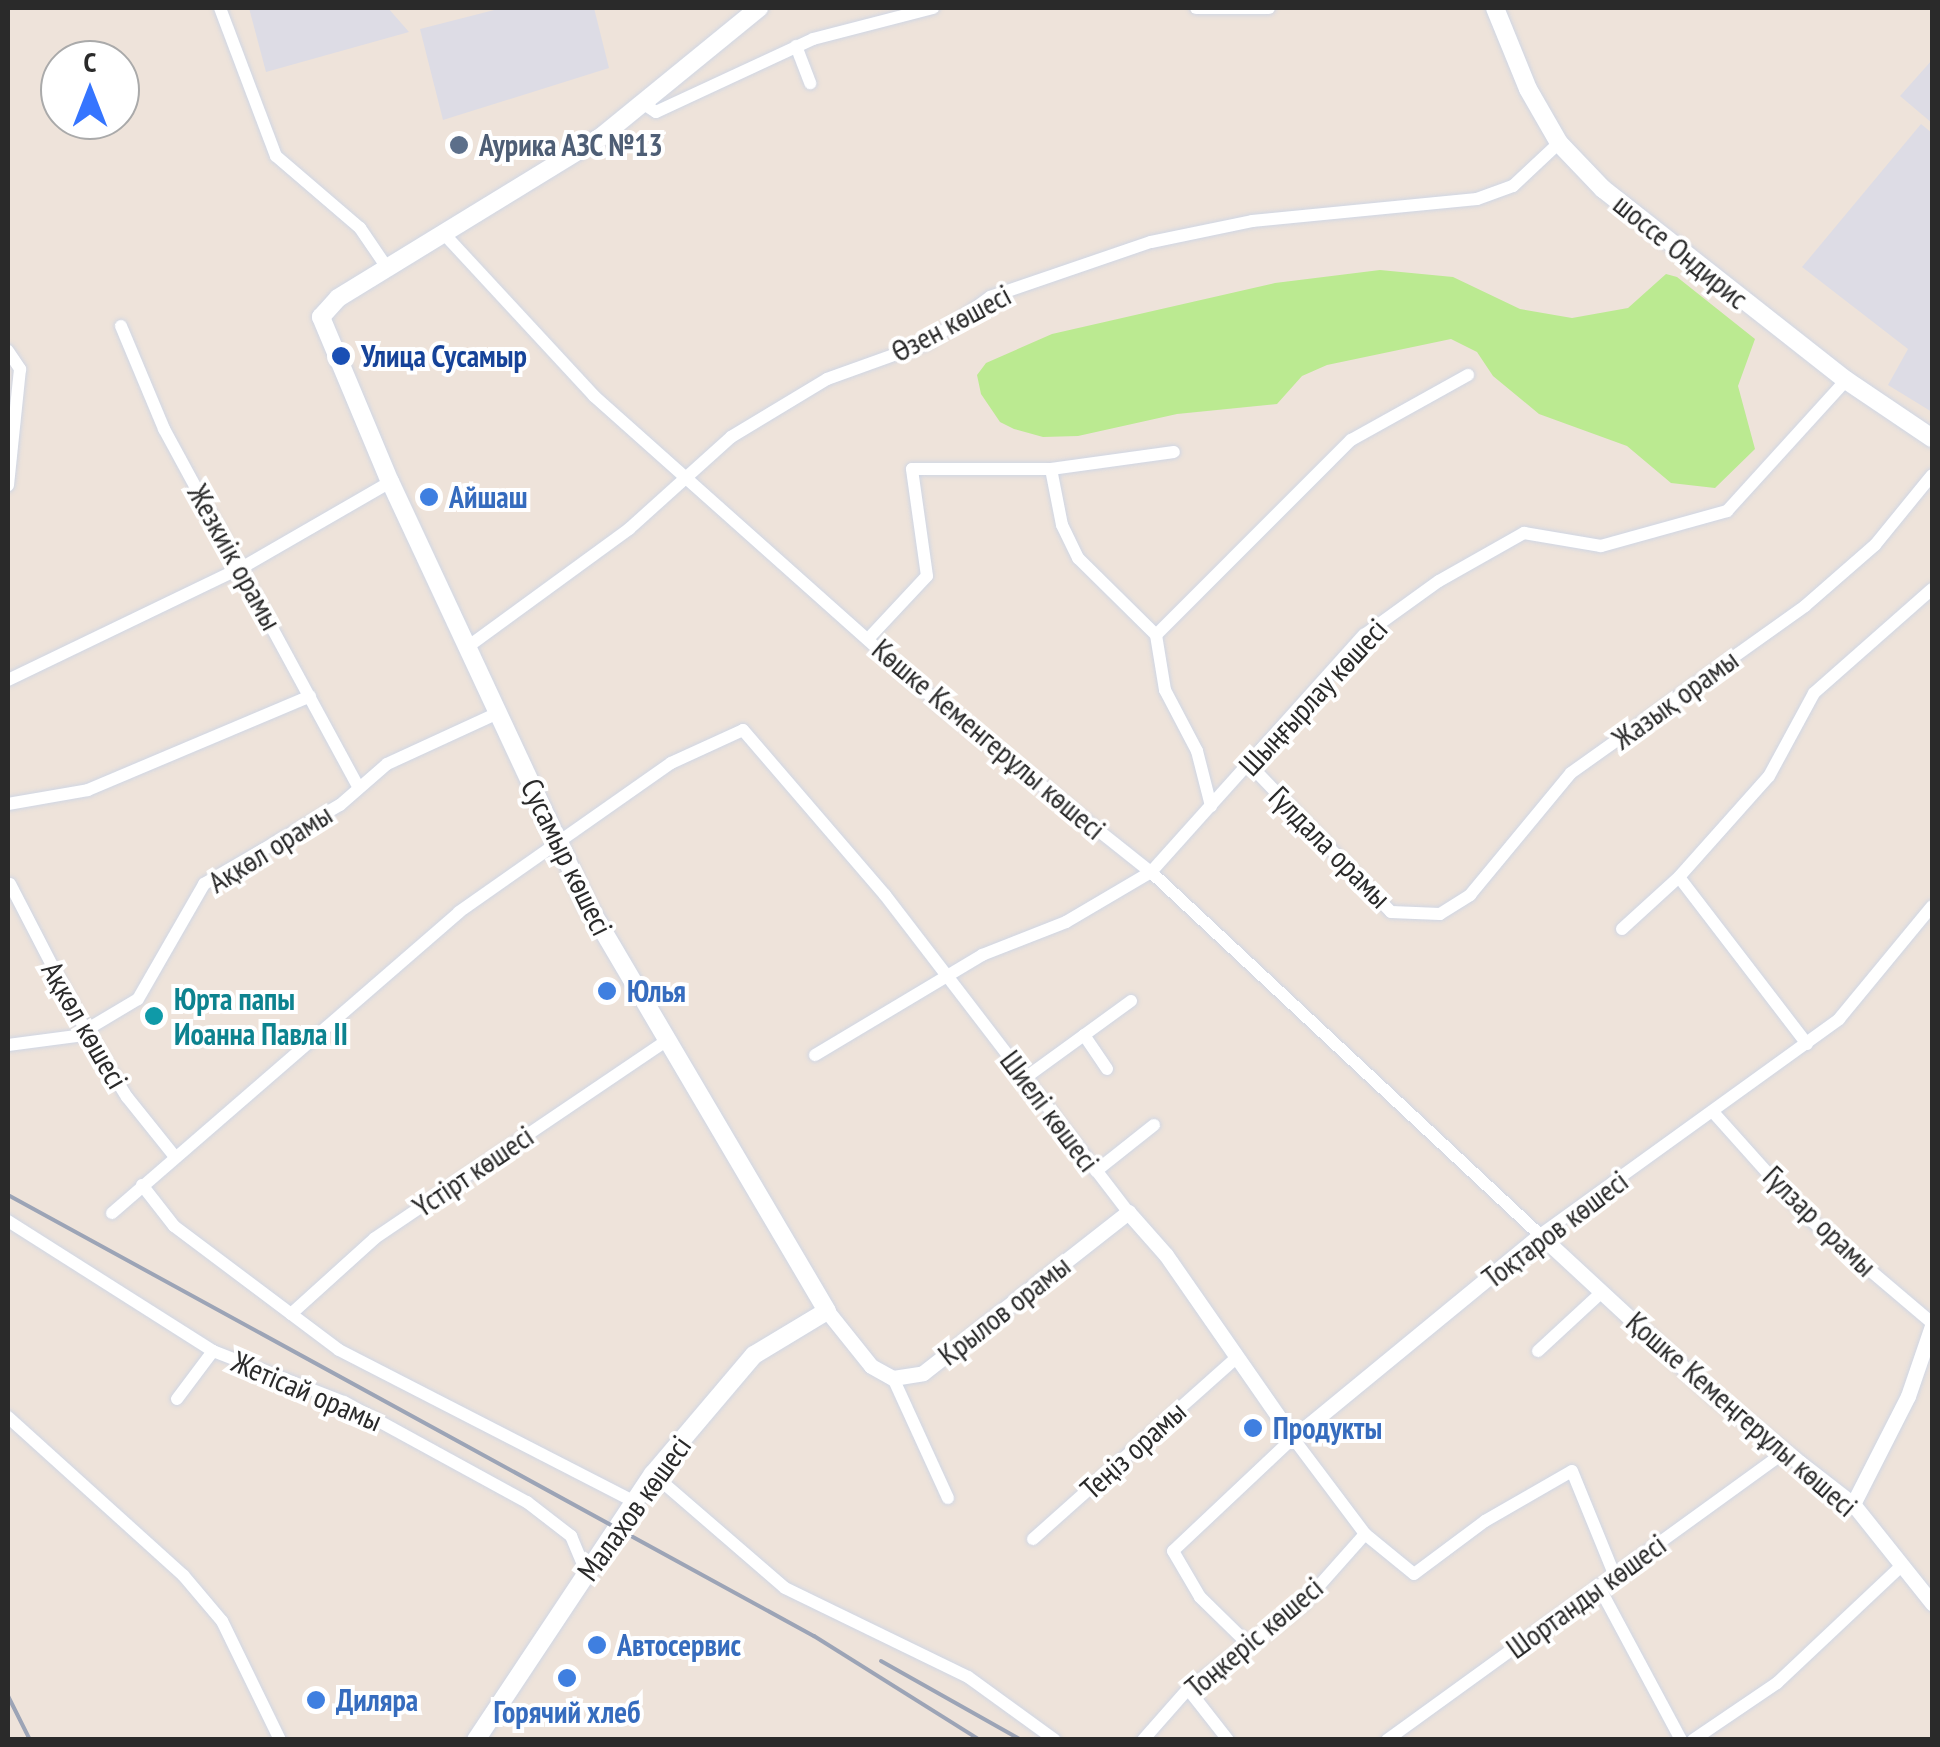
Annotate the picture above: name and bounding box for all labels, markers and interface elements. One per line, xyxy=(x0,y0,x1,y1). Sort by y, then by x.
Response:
north arrow xyxy=(40,40,140,140)
text: С xyxy=(84,43,96,80)
place label: Аурика АЗС №13 xyxy=(479,127,665,163)
marker: Аурика АЗС №13 xyxy=(448,134,470,156)
street label: шоссе Ондирис xyxy=(1606,186,1756,316)
street label: Өзен көшесі xyxy=(885,277,1017,369)
place label: Улица Сусамыр xyxy=(361,338,527,374)
marker: Улица Сусамыр xyxy=(330,345,352,367)
street label: Жезкиік орамы xyxy=(180,478,290,636)
place label: Айшаш xyxy=(449,479,528,515)
marker: Айшаш xyxy=(418,486,440,508)
street label: Шыңғырлау көшесі xyxy=(1231,611,1395,783)
street label: Көшке Кеменгерұлы көшесі xyxy=(865,631,1113,847)
street label: Жазық орамы xyxy=(1605,641,1745,757)
street label: Сусамыр көшесі xyxy=(514,773,620,941)
street label: Гүлдала орамы xyxy=(1262,779,1398,915)
street label: Ақкөл орамы xyxy=(201,796,339,900)
street label: Ақкөл көшесі xyxy=(34,955,136,1095)
place label: Юлья xyxy=(627,973,686,1009)
marker: Юлья xyxy=(596,980,618,1002)
place label: Юрта папы Иоанна Павла II xyxy=(174,981,348,1052)
marker: Юрта папы Иоанна Павла II xyxy=(143,1005,165,1027)
street label: Шиелі көшесі xyxy=(993,1043,1107,1179)
street label: Үстірт көшесі xyxy=(405,1117,541,1225)
street label: Гүлзар орамы xyxy=(1756,1158,1884,1284)
street label: Тоқтаров көшесі xyxy=(1475,1163,1635,1295)
street label: Крылов орамы xyxy=(931,1247,1077,1373)
street label: Қошке Кемеңгерұлы көшесі xyxy=(1619,1304,1865,1524)
street label: Жетісай орамы xyxy=(227,1343,387,1439)
street label: Теңіз орамы xyxy=(1073,1393,1193,1507)
place label: Продукты xyxy=(1273,1410,1382,1446)
marker: Продукты xyxy=(1242,1417,1264,1439)
street label: Малахов көшесі xyxy=(569,1429,699,1587)
street label: Шортанды көшесі xyxy=(1499,1526,1673,1666)
street label: Тоңкерiс көшесі xyxy=(1178,1569,1330,1705)
place label: Автосервис xyxy=(617,1627,741,1663)
marker: Автосервис xyxy=(586,1634,608,1656)
marker: Горячий хлеб xyxy=(556,1667,578,1689)
place label: Диляра xyxy=(336,1682,418,1718)
marker: Диляра xyxy=(305,1689,327,1711)
place label: Горячий хлеб xyxy=(494,1694,640,1730)

